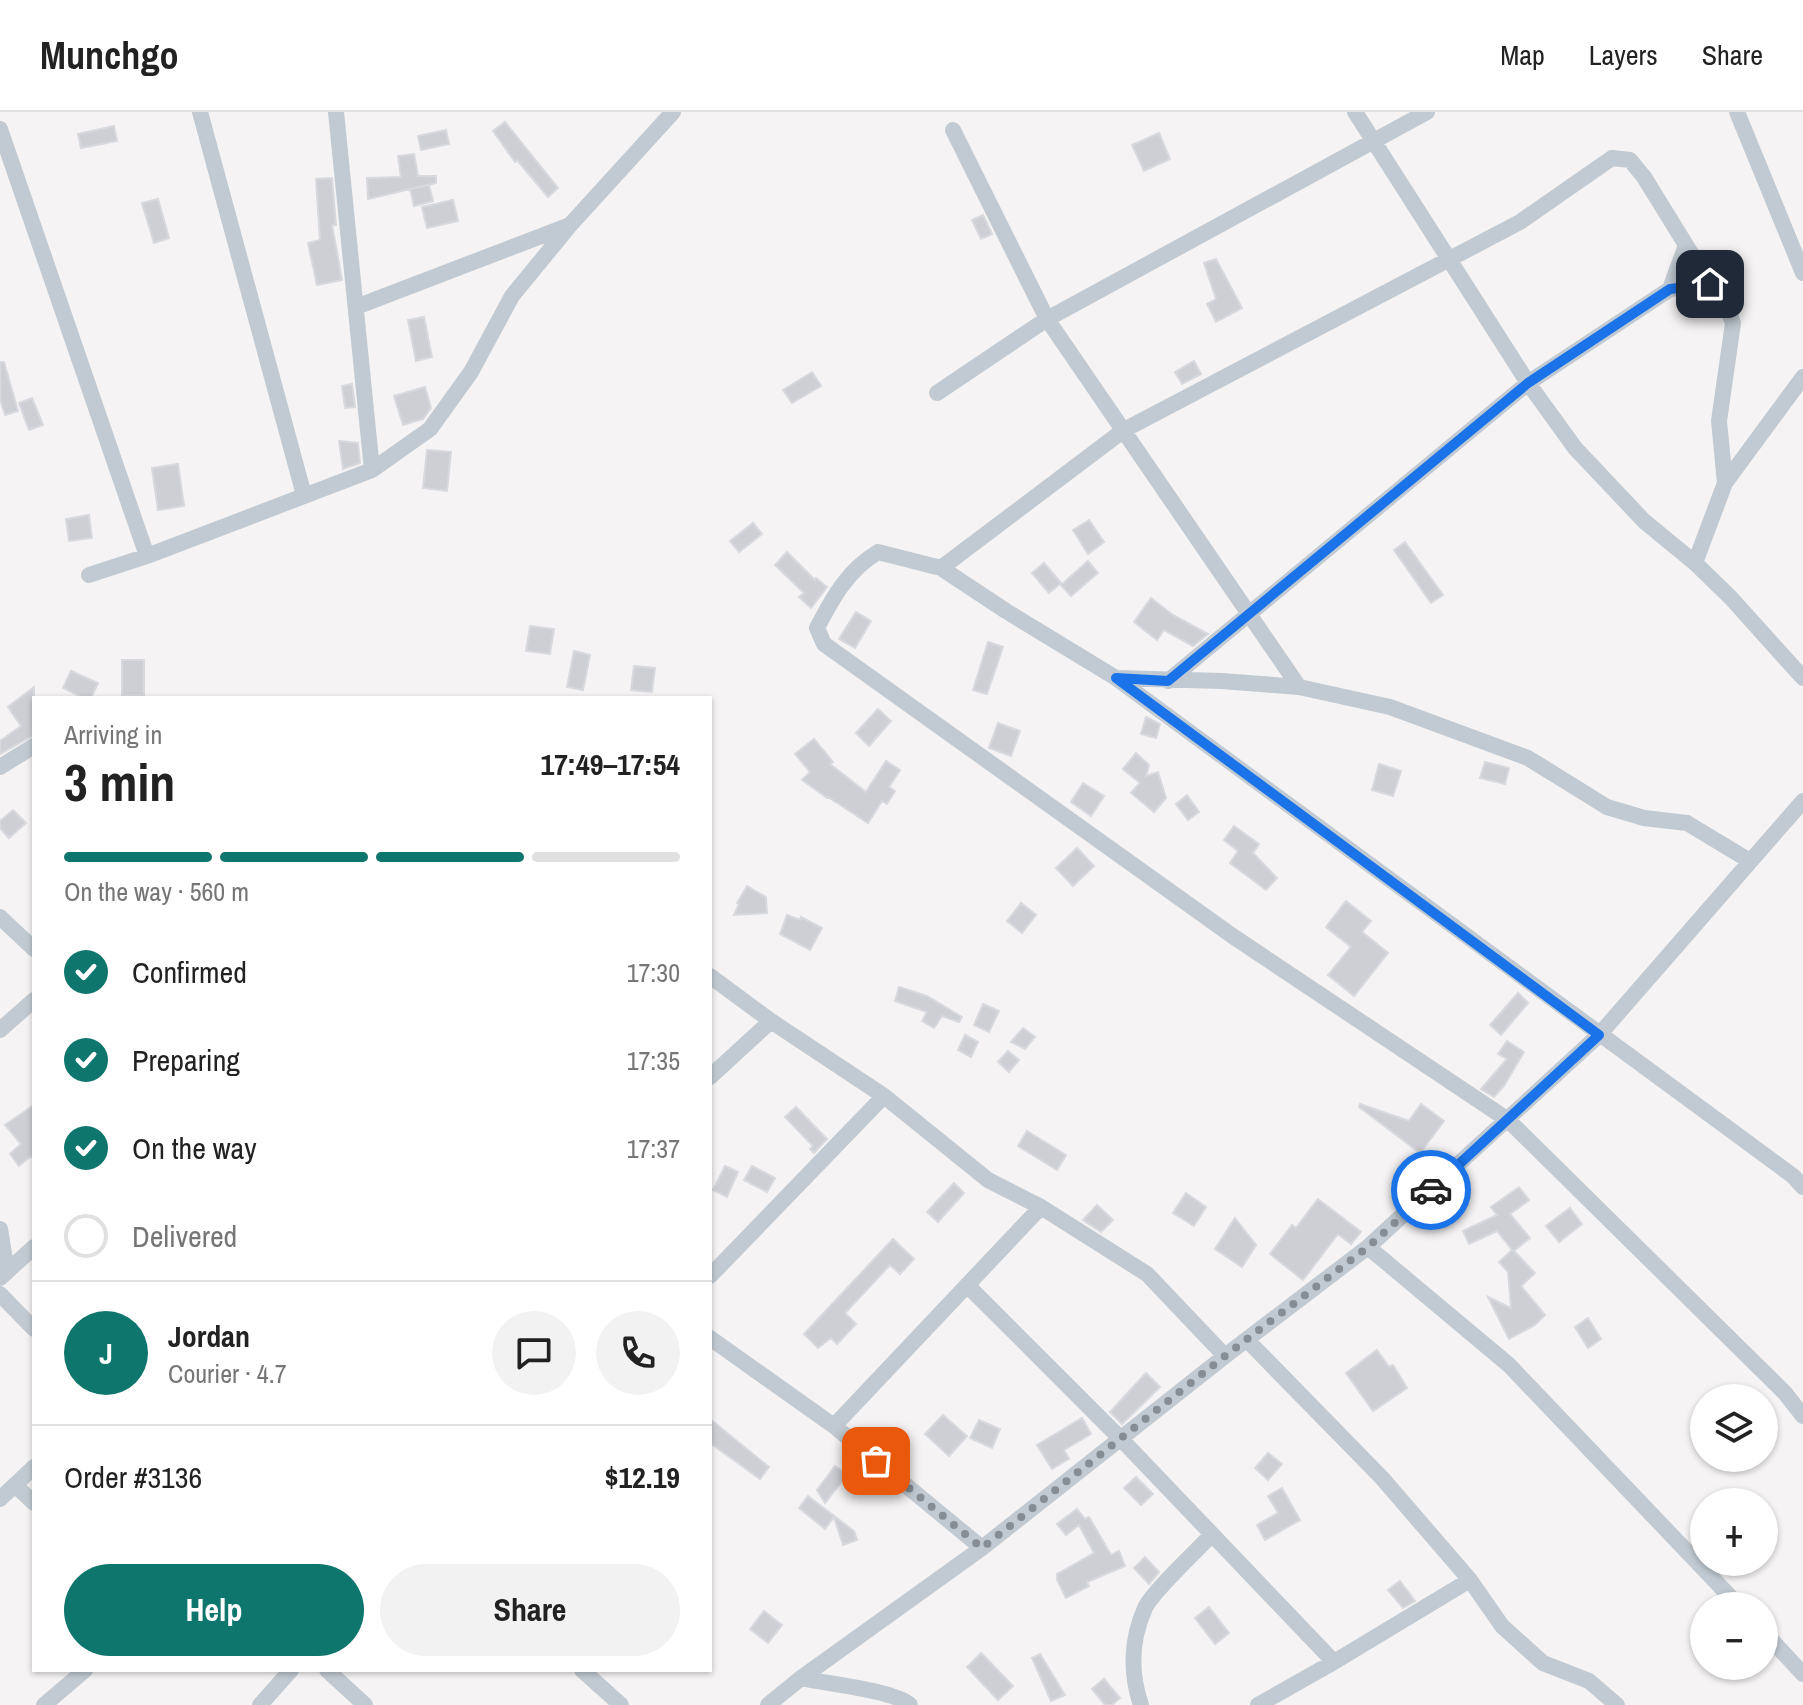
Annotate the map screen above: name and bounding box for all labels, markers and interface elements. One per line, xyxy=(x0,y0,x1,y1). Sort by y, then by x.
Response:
text: Munchgo xyxy=(40,30,178,81)
text: Map xyxy=(1500,36,1545,74)
text: Layers xyxy=(1589,36,1658,74)
text: Share xyxy=(1702,36,1763,74)
pin xyxy=(1676,250,1744,318)
icon: home xyxy=(1688,262,1732,306)
text: Arriving in xyxy=(64,717,162,752)
text: 17:49–17:54 xyxy=(541,744,680,784)
text: 3 min xyxy=(64,747,175,817)
text: On the way · 560 m xyxy=(64,874,249,909)
icon: check xyxy=(64,950,108,994)
text: Confirmed xyxy=(132,952,247,992)
text: 17:30 xyxy=(627,955,680,990)
icon: check xyxy=(64,1038,108,1082)
text: Preparing xyxy=(132,1040,240,1080)
text: 17:35 xyxy=(627,1043,680,1078)
icon: check xyxy=(64,1126,108,1170)
text: On the way xyxy=(132,1128,256,1168)
text: 17:37 xyxy=(627,1131,680,1166)
courier xyxy=(1391,1150,1471,1230)
icon: car xyxy=(1409,1168,1453,1212)
text: Delivered xyxy=(132,1216,237,1256)
button: chat xyxy=(492,1311,576,1395)
button: phone xyxy=(596,1311,680,1395)
text: Jordan xyxy=(168,1316,250,1356)
text: J xyxy=(99,1333,113,1373)
text: Courier · 4.7 xyxy=(168,1356,287,1391)
map controls xyxy=(1690,1384,1778,1680)
button: layers xyxy=(1690,1384,1778,1472)
pin xyxy=(842,1427,910,1495)
icon: bag xyxy=(854,1439,898,1483)
text: Order #3136 xyxy=(64,1457,202,1497)
text: $12.19 xyxy=(605,1457,680,1497)
button: + xyxy=(1690,1488,1778,1576)
button: Help xyxy=(64,1564,364,1656)
button: Share xyxy=(380,1564,680,1656)
button: − xyxy=(1690,1592,1778,1680)

